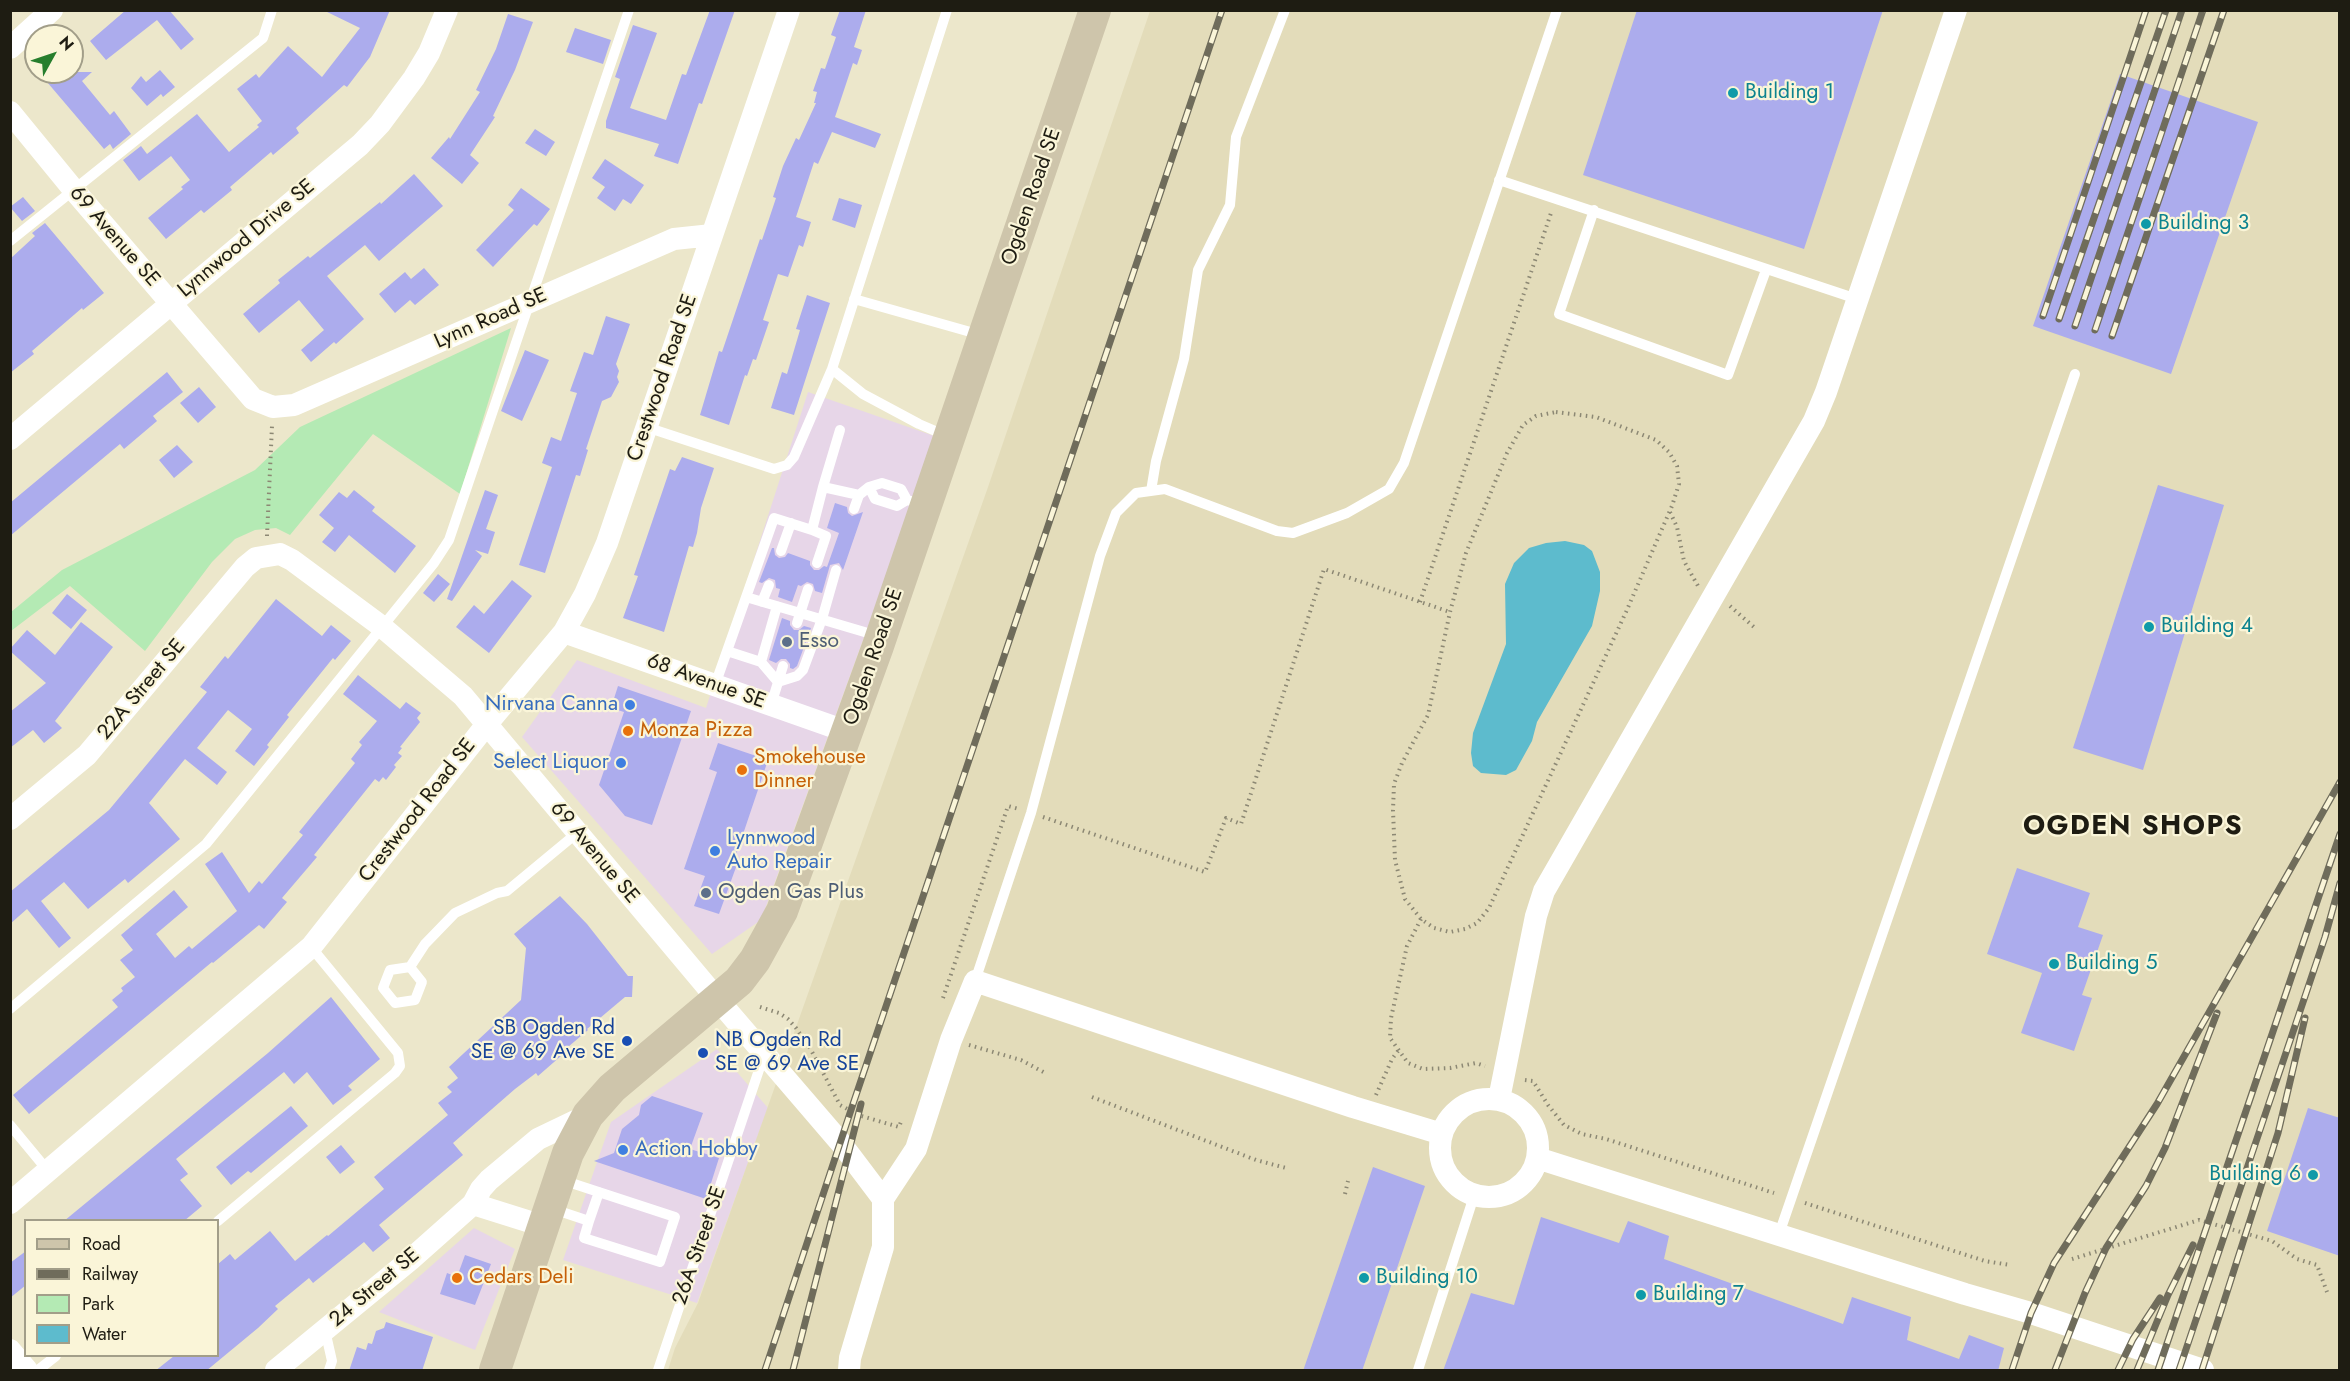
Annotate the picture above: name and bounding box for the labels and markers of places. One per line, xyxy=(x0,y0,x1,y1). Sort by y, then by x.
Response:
place label: Building 1 xyxy=(1745,80,1834,106)
marker: Building 1 xyxy=(1726,86,1740,100)
place label: Building 3 xyxy=(2158,211,2249,237)
marker: Building 3 xyxy=(2139,217,2153,231)
place label: Building 4 xyxy=(2161,614,2253,640)
marker: Building 4 xyxy=(2142,620,2156,634)
place label: Esso xyxy=(799,629,839,655)
marker: Esso xyxy=(780,635,794,649)
place label: Nirvana Canna xyxy=(485,692,618,718)
marker: Nirvana Canna xyxy=(623,698,637,712)
place label: Monza Pizza xyxy=(640,718,753,744)
marker: Monza Pizza xyxy=(621,724,635,738)
place label: Smokehouse Dinner xyxy=(754,745,866,795)
place label: Select Liquor xyxy=(493,750,609,776)
marker: Select Liquor xyxy=(614,756,628,770)
marker: Smokehouse Dinner xyxy=(735,763,749,777)
place label: Lynnwood Auto Repair xyxy=(727,826,832,876)
marker: Lynnwood Auto Repair xyxy=(708,844,722,858)
place label: Ogden Gas Plus xyxy=(718,880,864,906)
marker: Ogden Gas Plus xyxy=(699,886,713,900)
place label: Building 5 xyxy=(2066,951,2158,977)
marker: Building 5 xyxy=(2047,957,2061,971)
place label: SB Ogden Rd SE @ 69 Ave SE xyxy=(471,1016,615,1066)
place label: NB Ogden Rd SE @ 69 Ave SE xyxy=(715,1028,859,1078)
marker: SB Ogden Rd SE @ 69 Ave SE xyxy=(620,1034,634,1048)
marker: NB Ogden Rd SE @ 69 Ave SE xyxy=(696,1046,710,1060)
place label: Action Hobby xyxy=(635,1137,758,1163)
marker: Action Hobby xyxy=(616,1143,630,1157)
place label: Building 6 xyxy=(2209,1162,2301,1188)
marker: Building 6 xyxy=(2306,1168,2320,1182)
place label: Cedars Deli xyxy=(469,1265,574,1291)
place label: Building 10 xyxy=(1376,1265,1478,1291)
marker: Cedars Deli xyxy=(450,1271,464,1285)
marker: Building 10 xyxy=(1357,1271,1371,1285)
place label: Building 7 xyxy=(1653,1282,1744,1308)
marker: Building 7 xyxy=(1634,1288,1648,1302)

